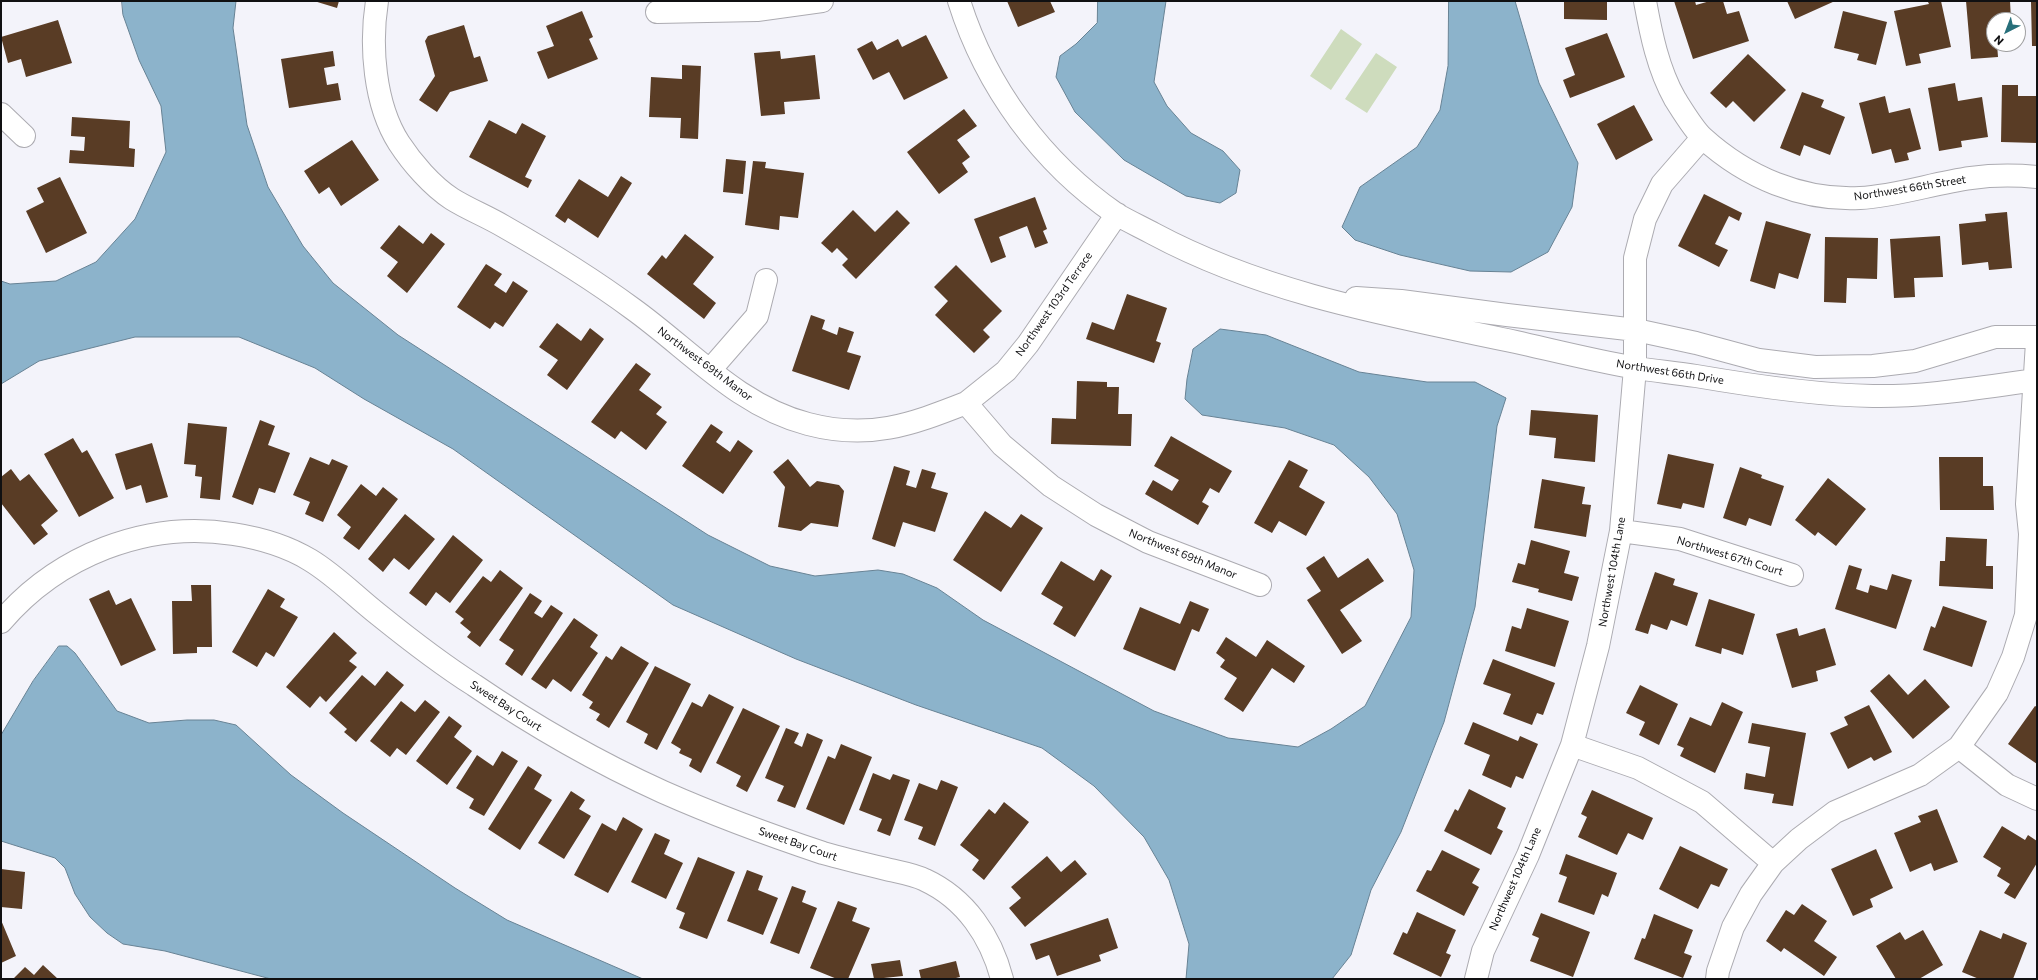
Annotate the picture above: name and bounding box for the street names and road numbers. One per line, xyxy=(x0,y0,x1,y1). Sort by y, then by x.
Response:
street label: Northwest 66th Street xyxy=(1853,173,1967,203)
street label: Northwest 103rd Terrace xyxy=(1013,249,1095,359)
street label: Northwest 69th Manor xyxy=(655,324,755,404)
street label: Northwest 66th Drive xyxy=(1615,357,1725,387)
street label: Northwest 104th Lane xyxy=(1596,516,1628,628)
street label: Northwest 69th Manor xyxy=(1127,526,1239,582)
street label: Northwest 67th Court xyxy=(1675,534,1785,578)
street label: Sweet Bay Court xyxy=(468,678,544,734)
street label: Sweet Bay Court xyxy=(757,824,839,864)
street label: Northwest 104th Lane xyxy=(1486,825,1544,933)

